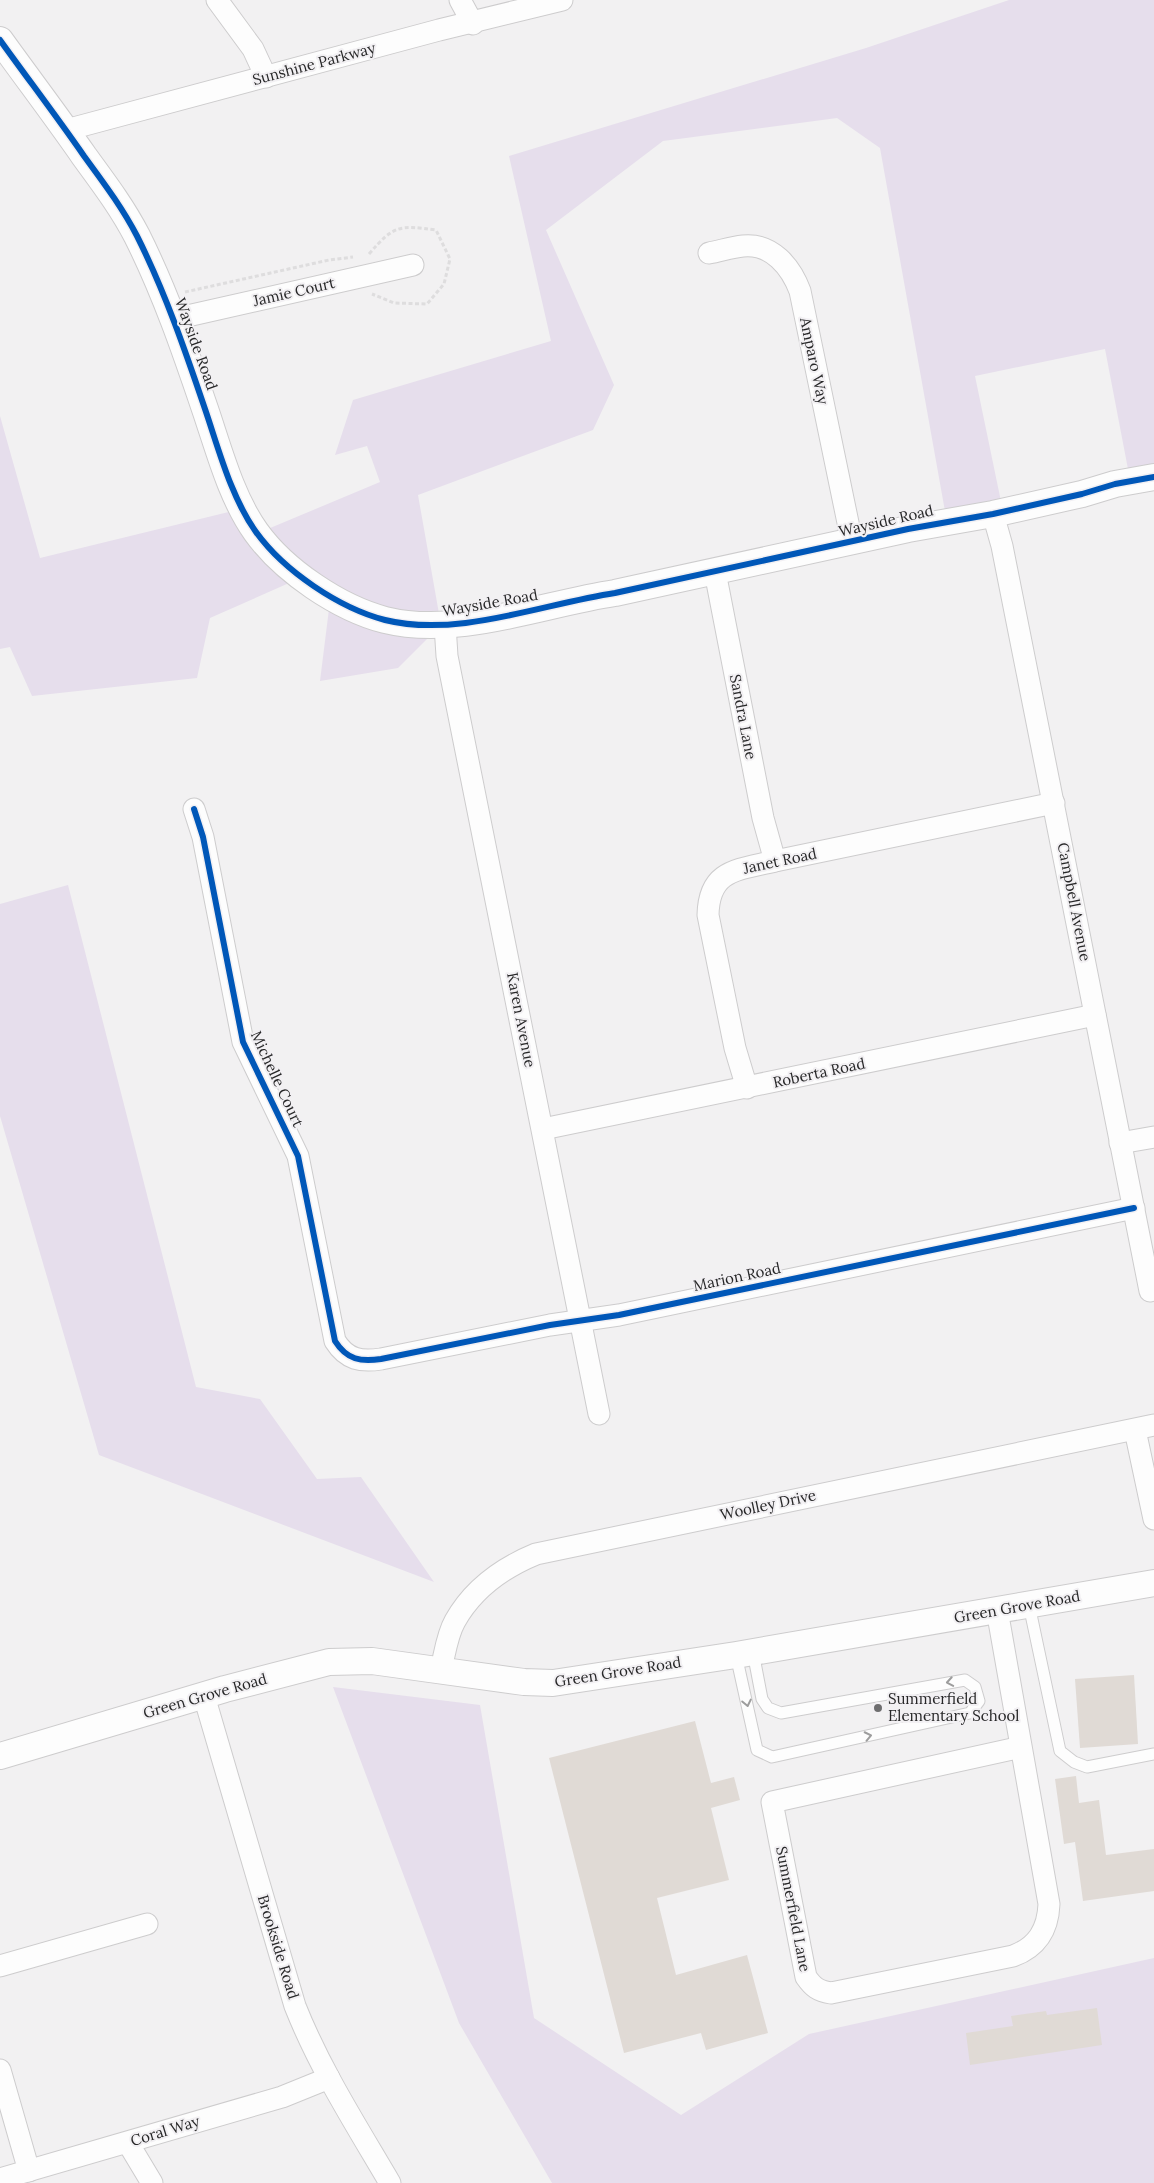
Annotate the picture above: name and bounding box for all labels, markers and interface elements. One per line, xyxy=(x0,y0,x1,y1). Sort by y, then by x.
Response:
street label: Sunshine Parkway xyxy=(250,38,377,89)
street label: Jamie Court xyxy=(250,273,337,310)
street label: Wayside Road xyxy=(171,295,222,393)
street label: Amparo Way xyxy=(796,315,833,406)
street label: Wayside Road xyxy=(837,500,935,541)
street label: Wayside Road xyxy=(441,585,539,620)
street label: Sandra Lane xyxy=(726,673,761,761)
street label: Campbell Avenue xyxy=(1054,841,1095,963)
street label: Janet Road xyxy=(740,843,818,878)
street label: Karen Avenue xyxy=(503,971,540,1069)
street label: Michelle Court xyxy=(247,1028,308,1130)
street label: Roberta Road xyxy=(771,1053,867,1092)
street label: Marion Road xyxy=(691,1258,782,1295)
street label: Woolley Drive xyxy=(718,1485,818,1524)
street label: Green Grove Road xyxy=(952,1586,1082,1627)
street label: Green Grove Road xyxy=(553,1652,683,1691)
street label: Green Grove Road xyxy=(141,1669,269,1722)
one-way arrow xyxy=(945,1677,954,1687)
place label: Summerfield Elementary School xyxy=(888,1689,1019,1725)
one-way arrow xyxy=(741,1698,752,1707)
marker: Summerfield Elementary School xyxy=(872,1702,884,1714)
one-way arrow xyxy=(863,1731,872,1742)
street label: Summerfield Lane xyxy=(772,1845,815,1973)
street label: Brookside Road xyxy=(254,1892,303,2001)
street label: Coral Way xyxy=(128,2111,202,2150)

